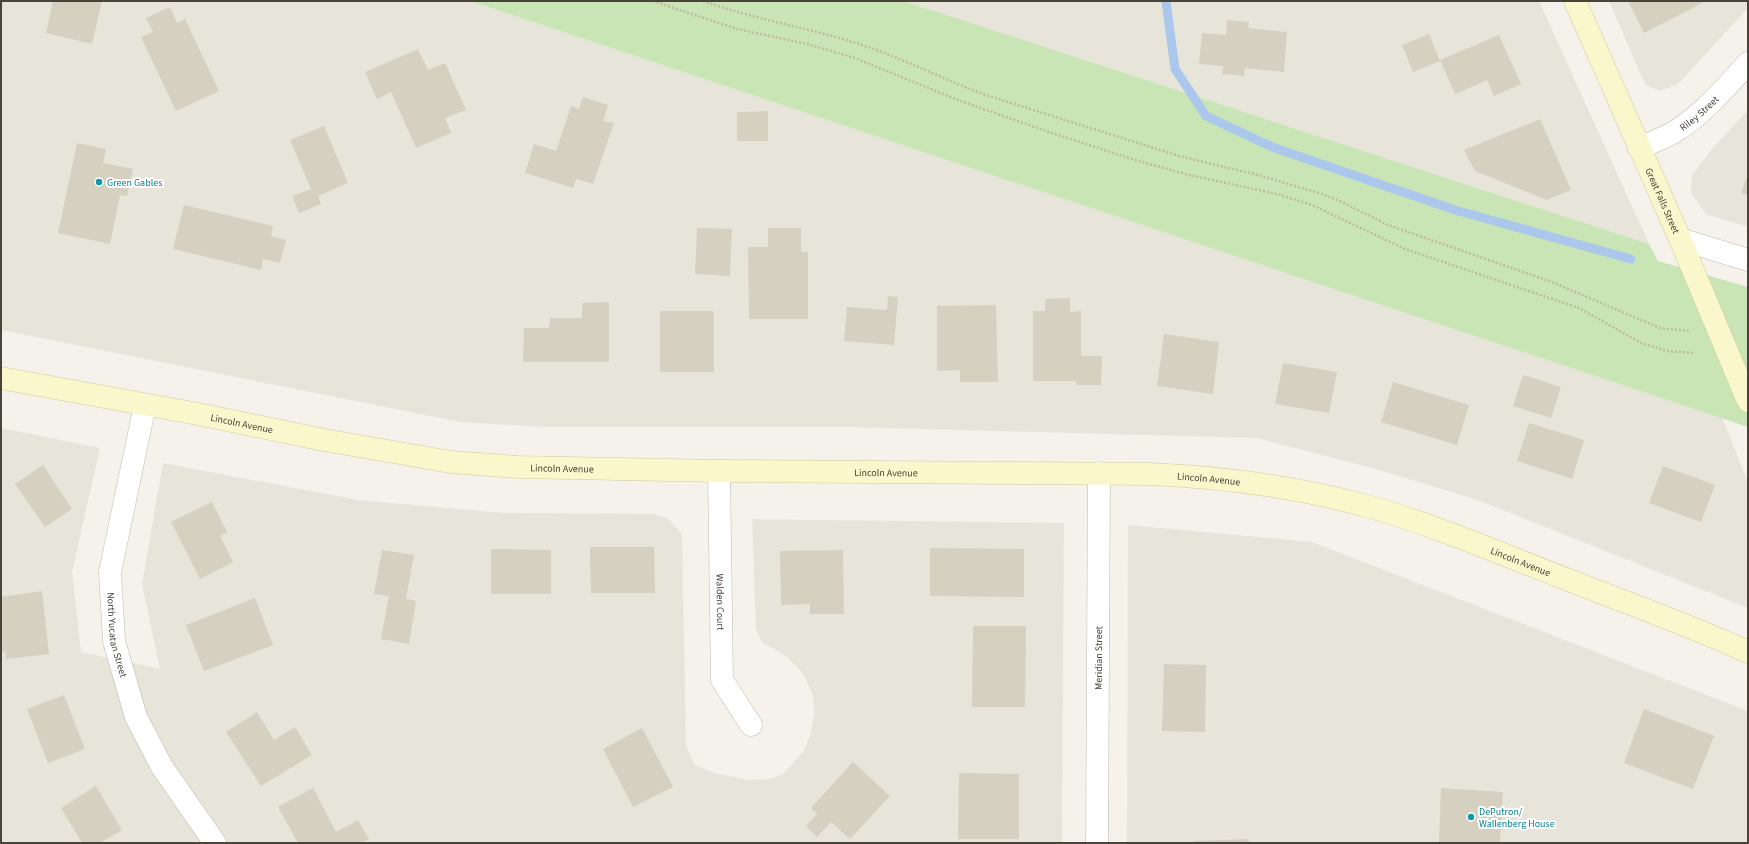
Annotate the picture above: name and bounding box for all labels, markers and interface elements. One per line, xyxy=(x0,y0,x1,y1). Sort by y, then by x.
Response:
street label: Riley Street xyxy=(1677,92,1723,135)
street label: Great Falls Street xyxy=(1641,166,1683,237)
place label: Green Gables xyxy=(107,176,162,190)
marker: Green Gables xyxy=(94,177,104,187)
street label: Lincoln Avenue xyxy=(209,411,274,437)
street label: Lincoln Avenue xyxy=(530,461,594,477)
street label: Lincoln Avenue xyxy=(854,466,918,480)
street label: Lincoln Avenue xyxy=(1177,470,1241,489)
street label: Lincoln Avenue xyxy=(1488,544,1552,580)
street label: Walden Court xyxy=(712,574,727,631)
street label: North Yucatan Street xyxy=(103,592,130,680)
street label: Meridian Street xyxy=(1092,625,1106,690)
place label: DePutron/ Wallenberg House xyxy=(1479,805,1555,831)
marker: DePutron/ Wallenberg House xyxy=(1466,812,1476,822)

